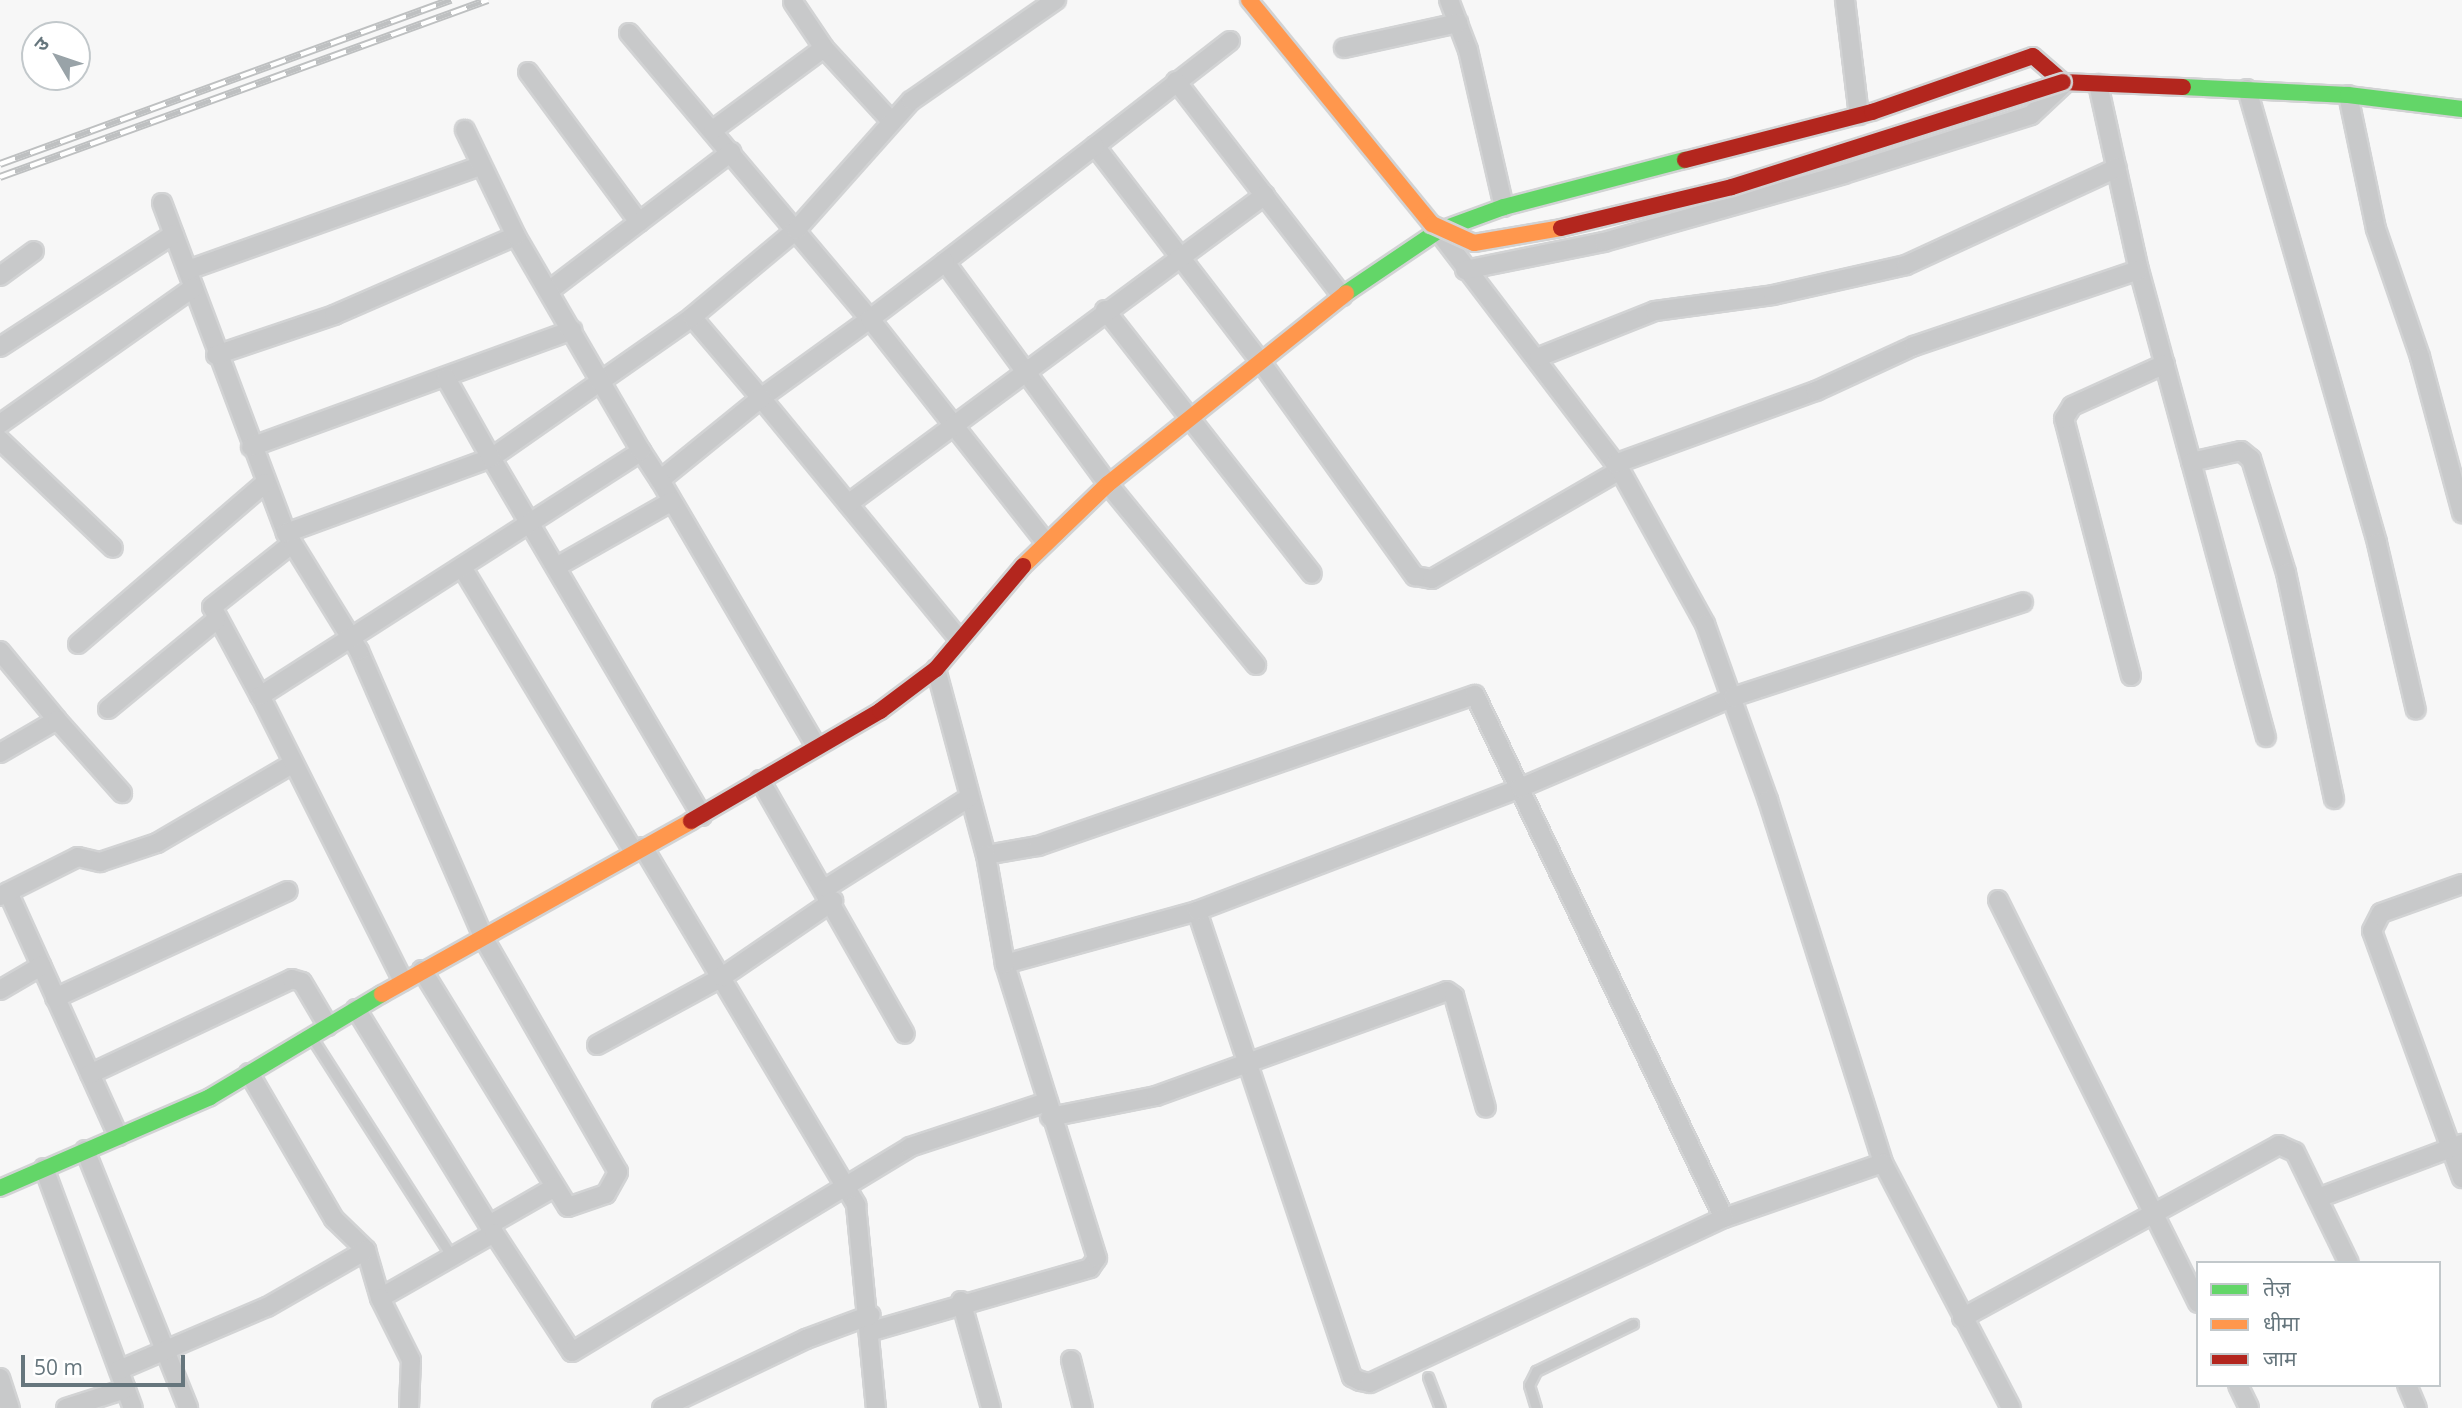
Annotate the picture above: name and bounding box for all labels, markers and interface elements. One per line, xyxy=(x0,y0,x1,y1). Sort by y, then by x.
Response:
north arrow xyxy=(21,21,91,91)
text: उ xyxy=(28,32,55,57)
legend xyxy=(2196,1261,2441,1387)
text: तेज़ xyxy=(2263,1274,2291,1302)
text: धीमा xyxy=(2263,1309,2299,1337)
scale bar xyxy=(24,1342,189,1386)
text: जाम xyxy=(2263,1344,2297,1372)
text: 50 m xyxy=(34,1353,83,1381)

